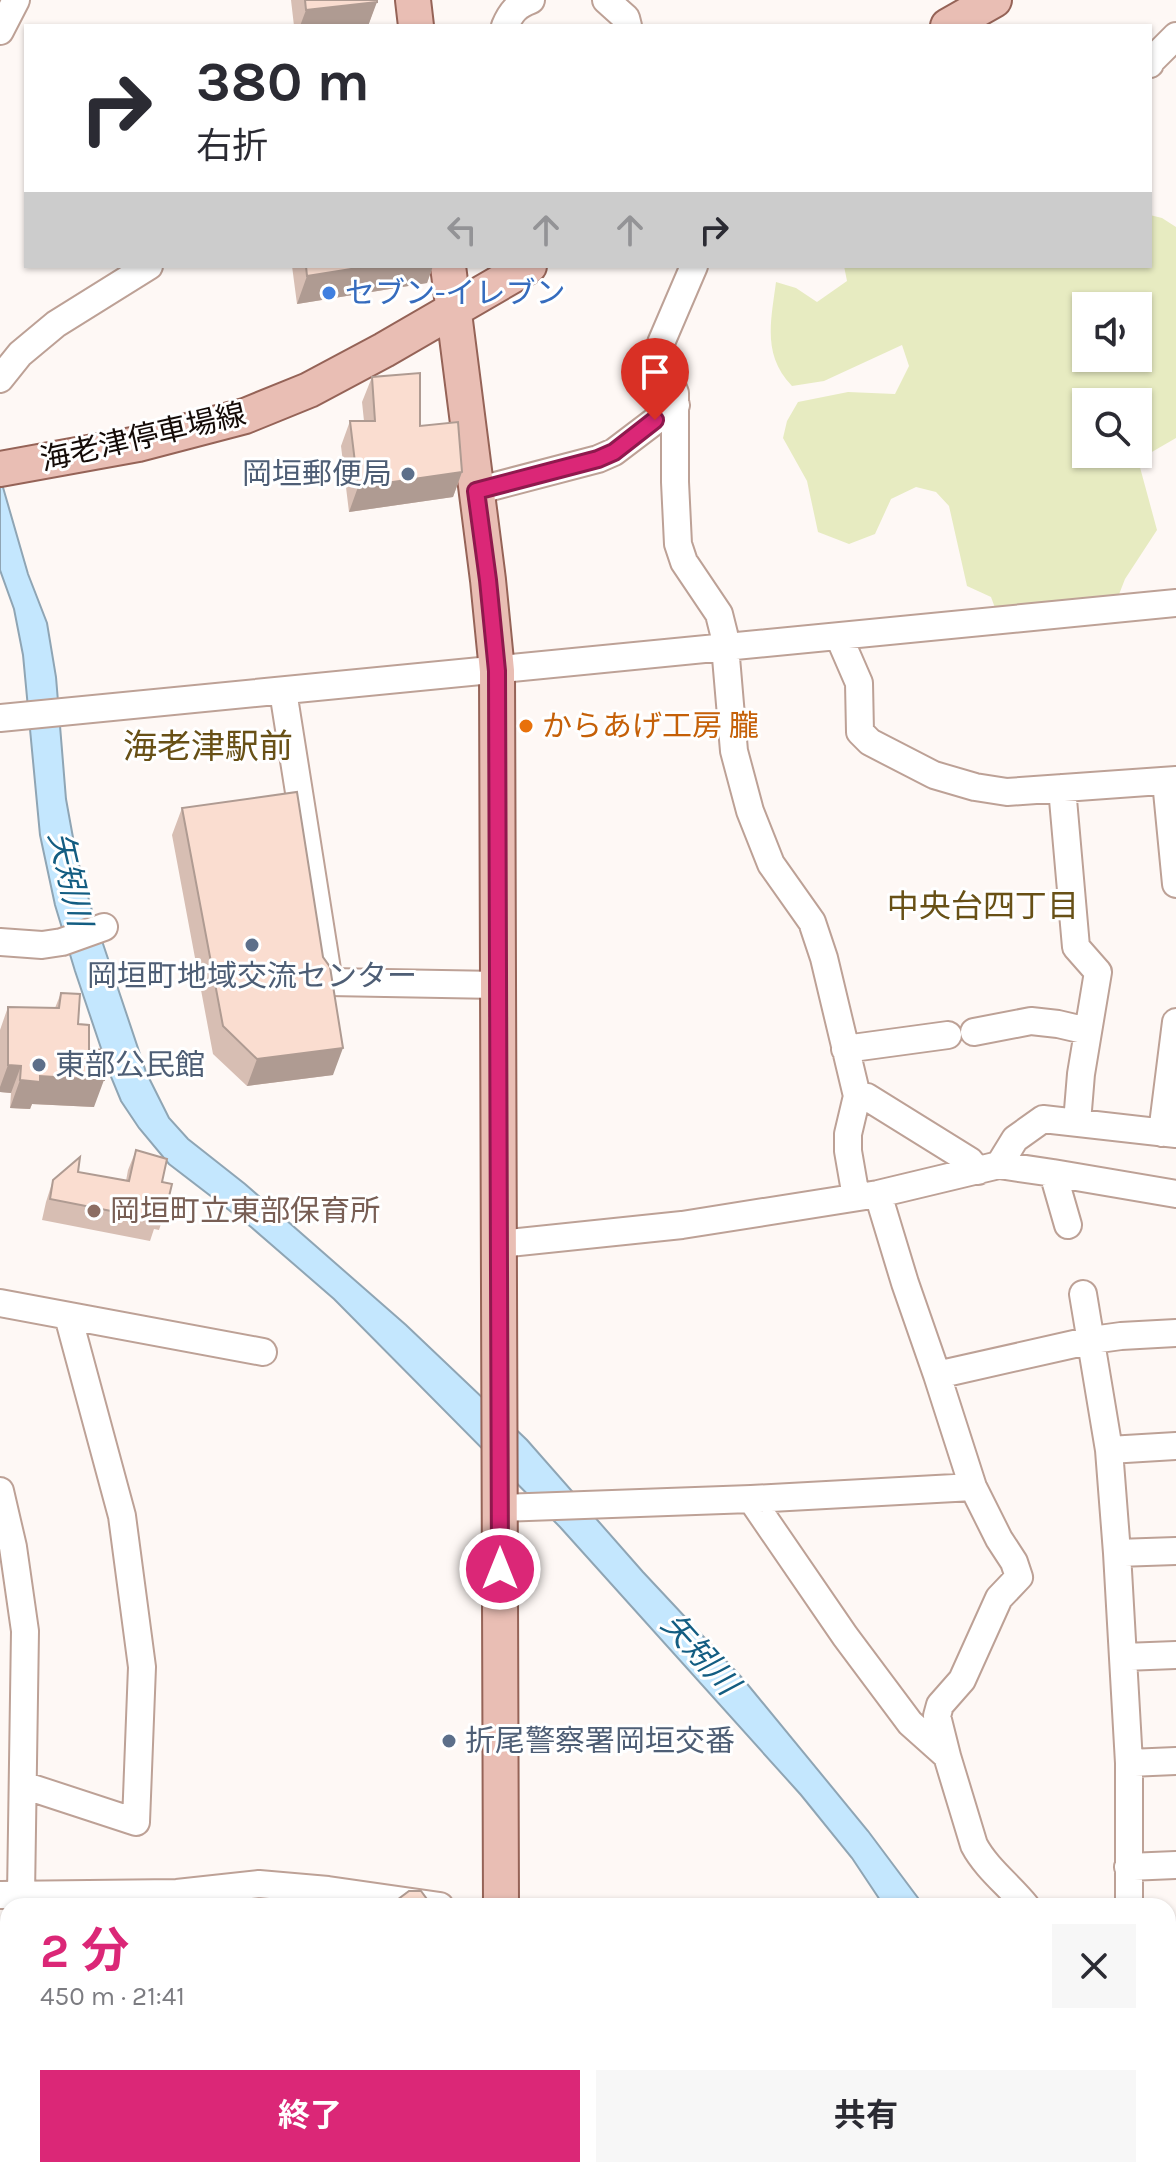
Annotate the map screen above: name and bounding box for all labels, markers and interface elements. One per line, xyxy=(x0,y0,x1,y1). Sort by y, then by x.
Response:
text: 380 m xyxy=(196,49,370,114)
icon: right xyxy=(64,56,168,160)
text: 右折 xyxy=(196,125,268,167)
icon: left xyxy=(440,208,484,252)
icon: ahead xyxy=(524,208,568,252)
icon: ahead xyxy=(608,208,652,252)
icon: right xyxy=(692,208,736,252)
place label: セブン-イレブン xyxy=(345,275,565,311)
marker: セブン-イレブン xyxy=(320,284,338,302)
map controls xyxy=(1072,292,1152,468)
button: sound xyxy=(1072,292,1152,372)
pin xyxy=(621,338,689,420)
icon: arrive xyxy=(633,350,677,394)
button: search xyxy=(1072,388,1152,468)
street label: 海老津停車場線 xyxy=(37,396,249,478)
place label: 岡垣郵便局 xyxy=(242,456,392,492)
marker: 岡垣郵便局 xyxy=(399,465,417,483)
place label: からあげ工房 朧 xyxy=(542,708,759,744)
marker: からあげ工房 朧 xyxy=(517,717,535,735)
district label: 海老津駅前 xyxy=(123,727,293,767)
water label: 矢矧川 xyxy=(41,828,99,933)
district label: 中央台四丁目 xyxy=(887,888,1079,925)
marker: 岡垣町地域交流センター xyxy=(243,936,261,954)
place label: 岡垣町地域交流センター xyxy=(87,958,417,994)
place label: 東部公民館 xyxy=(55,1047,205,1083)
marker: 東部公民館 xyxy=(30,1056,48,1074)
place label: 岡垣町立東部保育所 xyxy=(110,1193,380,1229)
marker: 岡垣町立東部保育所 xyxy=(85,1202,103,1220)
position arrow xyxy=(458,1527,542,1611)
water label: 矢矧川 xyxy=(654,1606,748,1704)
place label: 折尾警察署岡垣交番 xyxy=(465,1723,735,1759)
marker: 折尾警察署岡垣交番 xyxy=(440,1732,458,1750)
text: 2 分 xyxy=(40,1923,129,1979)
button: close xyxy=(1052,1924,1136,2008)
text: 450 m · 21:41 xyxy=(40,1981,185,2012)
button: 終了 xyxy=(40,2070,580,2162)
button: 共有 xyxy=(596,2070,1136,2162)

